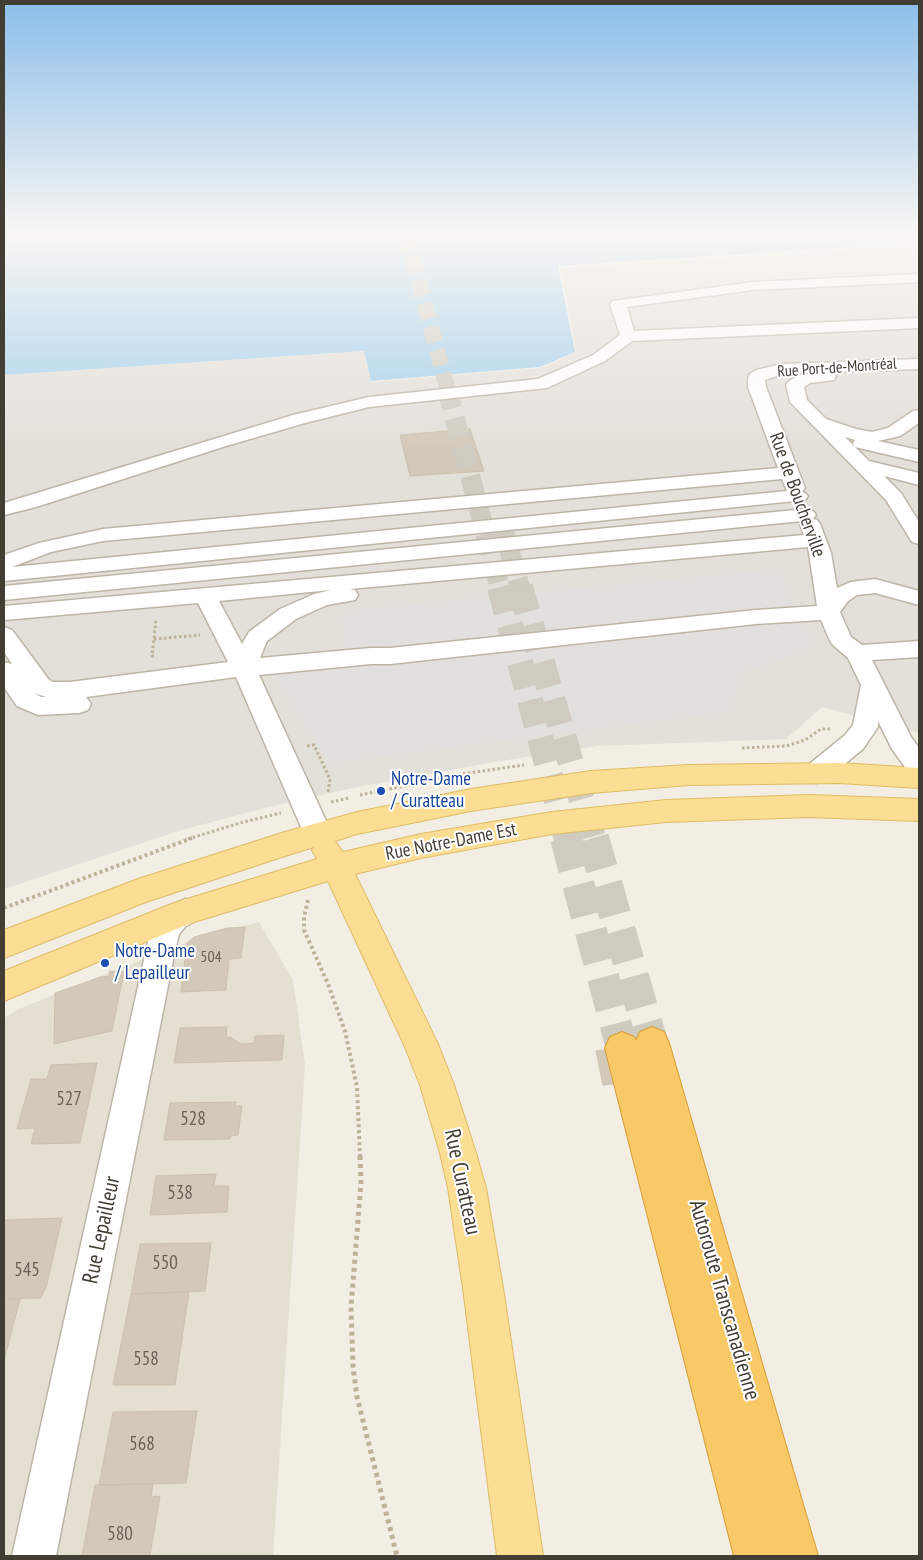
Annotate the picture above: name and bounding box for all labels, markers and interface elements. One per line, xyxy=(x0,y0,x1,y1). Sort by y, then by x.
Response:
street label: Rue Port-de-Montréal xyxy=(777,354,897,382)
street label: Rue de Boucherville xyxy=(764,429,830,561)
place label: Notre-Dame / Curatteau xyxy=(391,769,471,813)
marker: Notre-Dame / Curatteau xyxy=(375,785,387,797)
street label: Rue Notre-Dame Est xyxy=(384,818,518,866)
place label: Notre-Dame / Lepailleur xyxy=(115,941,195,985)
house number: 504 xyxy=(200,947,222,967)
marker: Notre-Dame / Lepailleur xyxy=(99,957,111,969)
house number: 527 xyxy=(56,1089,82,1111)
house number: 528 xyxy=(180,1109,206,1131)
street label: Rue Curatteau xyxy=(438,1127,486,1237)
street label: Rue Lepailleur xyxy=(78,1174,126,1286)
house number: 538 xyxy=(167,1183,193,1205)
street label: Autoroute Transcanadienne xyxy=(683,1197,765,1403)
house number: 550 xyxy=(152,1253,178,1275)
house number: 545 xyxy=(14,1260,40,1282)
house number: 558 xyxy=(133,1349,159,1371)
house number: 568 xyxy=(129,1434,155,1456)
house number: 580 xyxy=(107,1524,133,1546)

